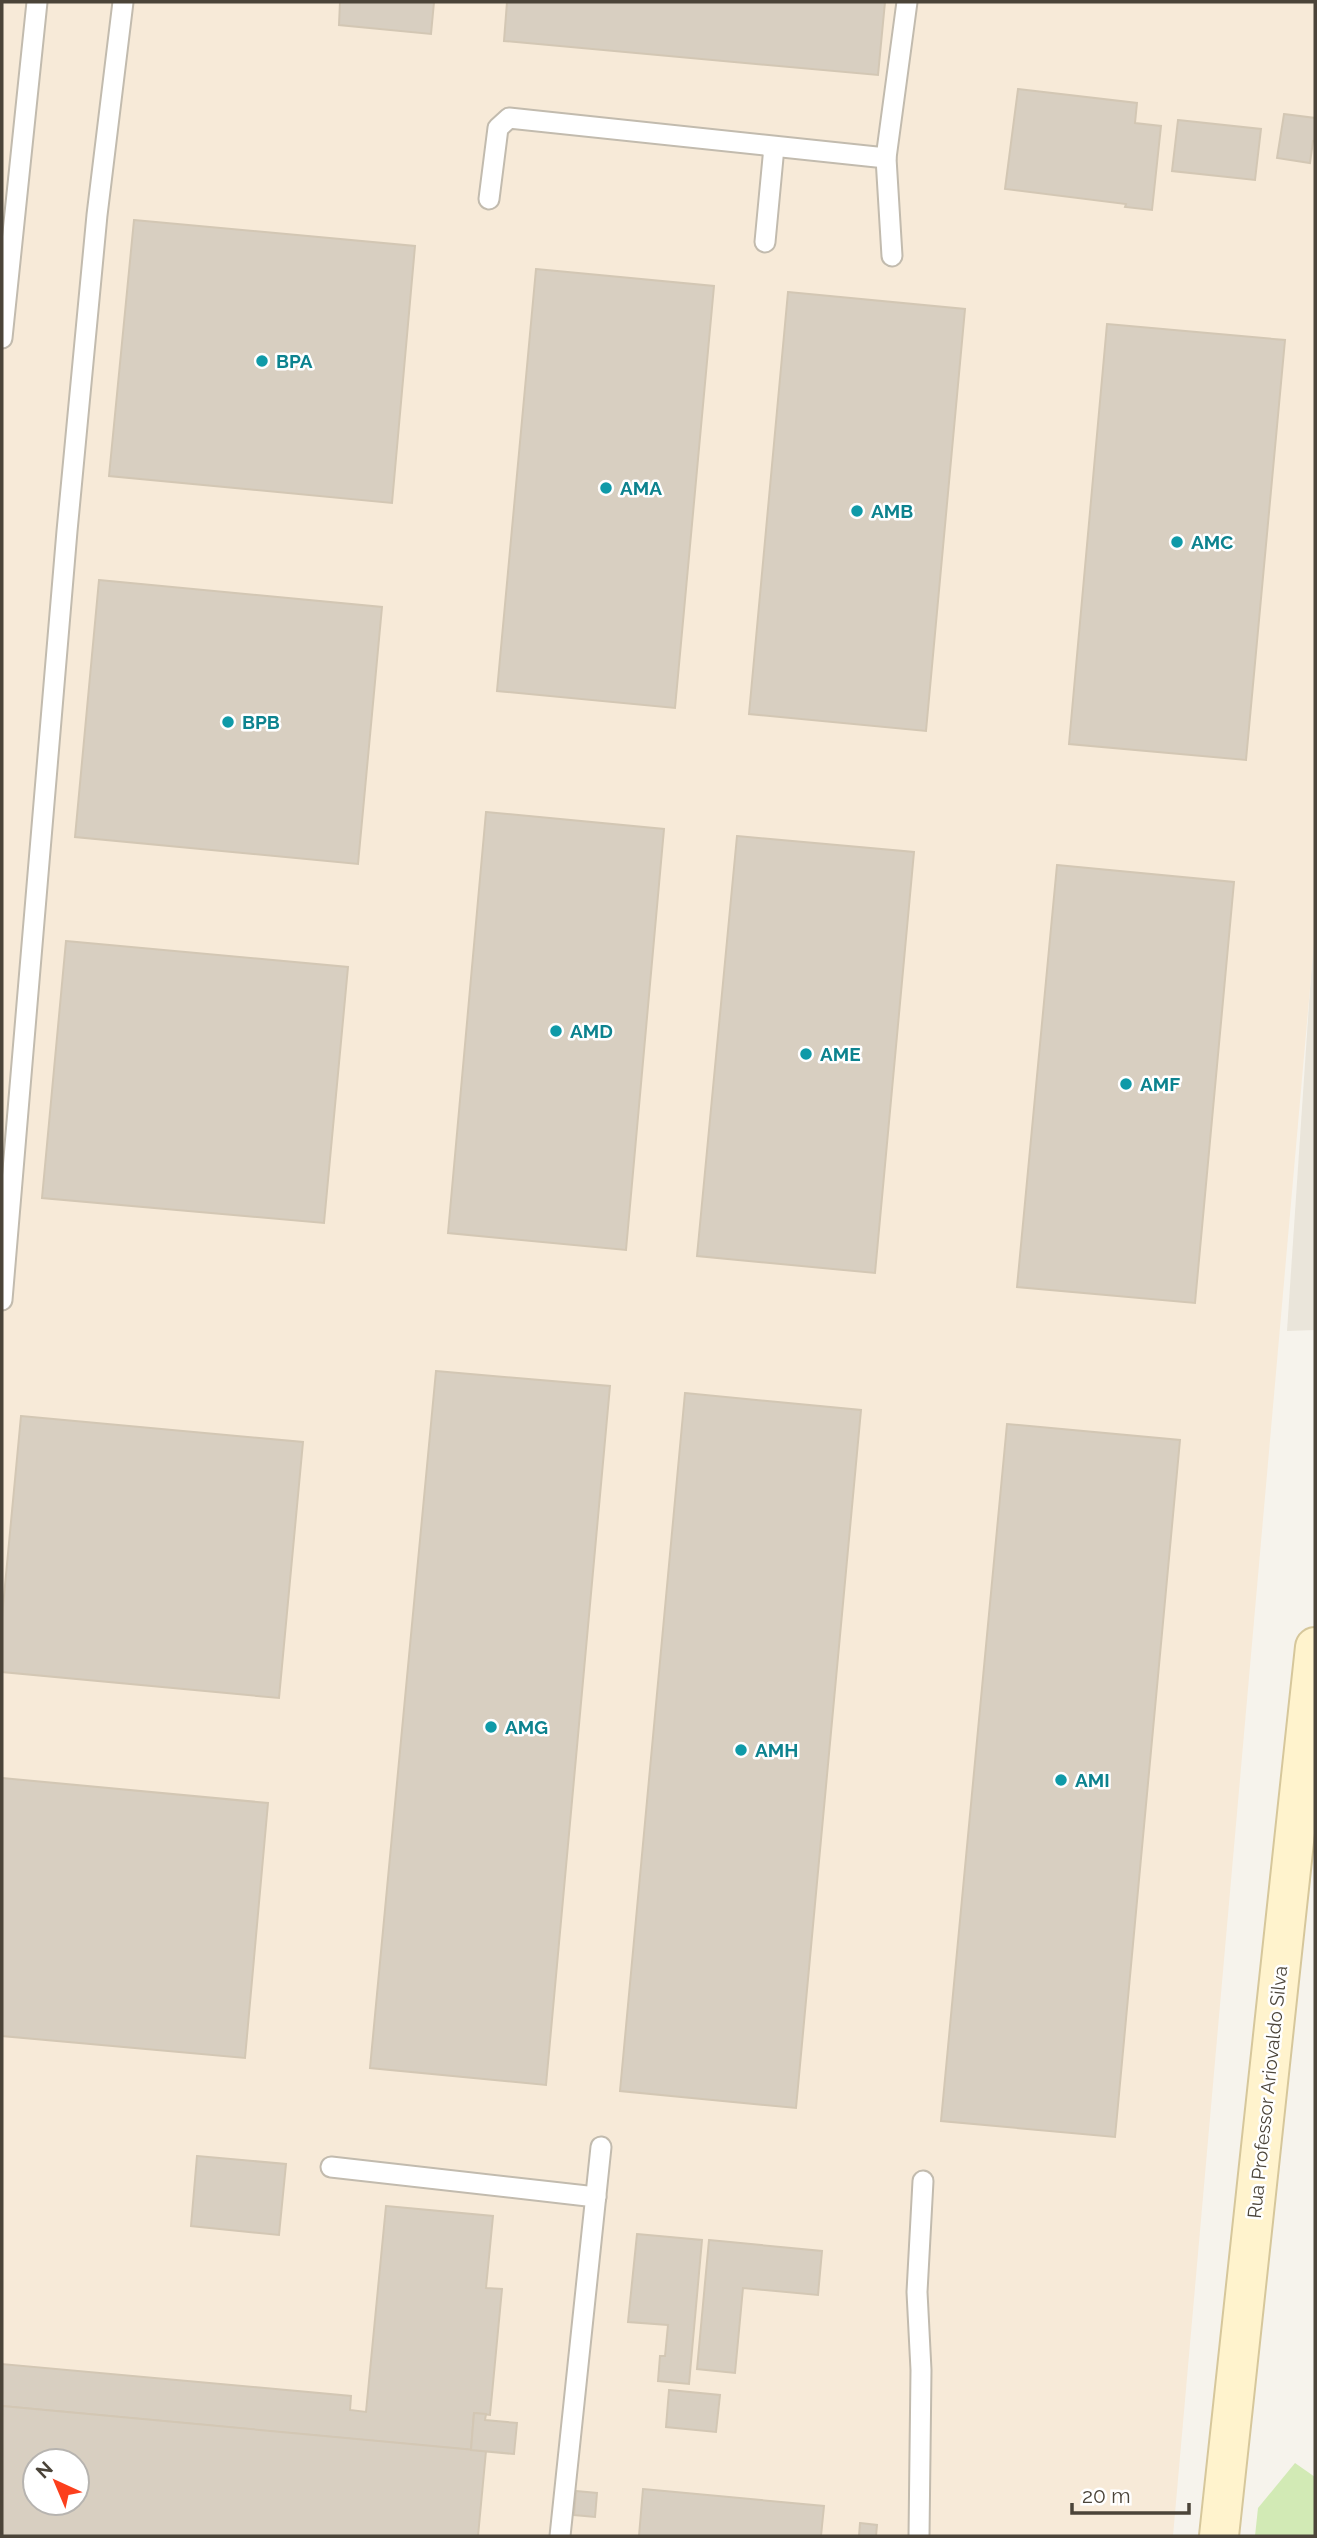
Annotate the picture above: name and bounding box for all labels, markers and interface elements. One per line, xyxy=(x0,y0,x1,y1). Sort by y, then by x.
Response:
place label: BPA xyxy=(276,350,313,372)
marker: BPA xyxy=(254,353,270,369)
place label: AMA xyxy=(620,477,662,499)
marker: AMA xyxy=(598,480,614,496)
place label: AMB xyxy=(871,500,913,522)
marker: AMB xyxy=(849,503,865,519)
place label: AMC xyxy=(1191,531,1233,553)
marker: AMC xyxy=(1169,534,1185,550)
place label: BPB xyxy=(242,711,280,733)
marker: BPB xyxy=(220,714,236,730)
place label: AMD xyxy=(570,1020,613,1042)
marker: AMD xyxy=(548,1023,564,1039)
place label: AME xyxy=(820,1043,861,1065)
marker: AME xyxy=(798,1046,814,1062)
place label: AMF xyxy=(1140,1073,1180,1095)
marker: AMF xyxy=(1118,1076,1134,1092)
place label: AMG xyxy=(505,1716,548,1738)
marker: AMG xyxy=(483,1719,499,1735)
place label: AMH xyxy=(755,1739,798,1761)
marker: AMH xyxy=(733,1742,749,1758)
place label: AMI xyxy=(1075,1769,1110,1791)
marker: AMI xyxy=(1053,1772,1069,1788)
street label: Rua Professor Ariovaldo Silva xyxy=(1243,1965,1291,2219)
north arrow xyxy=(21,2447,91,2517)
text: N xyxy=(31,2457,57,2483)
scale bar xyxy=(1072,2472,1189,2516)
text: 20 m xyxy=(1082,2483,1130,2508)

